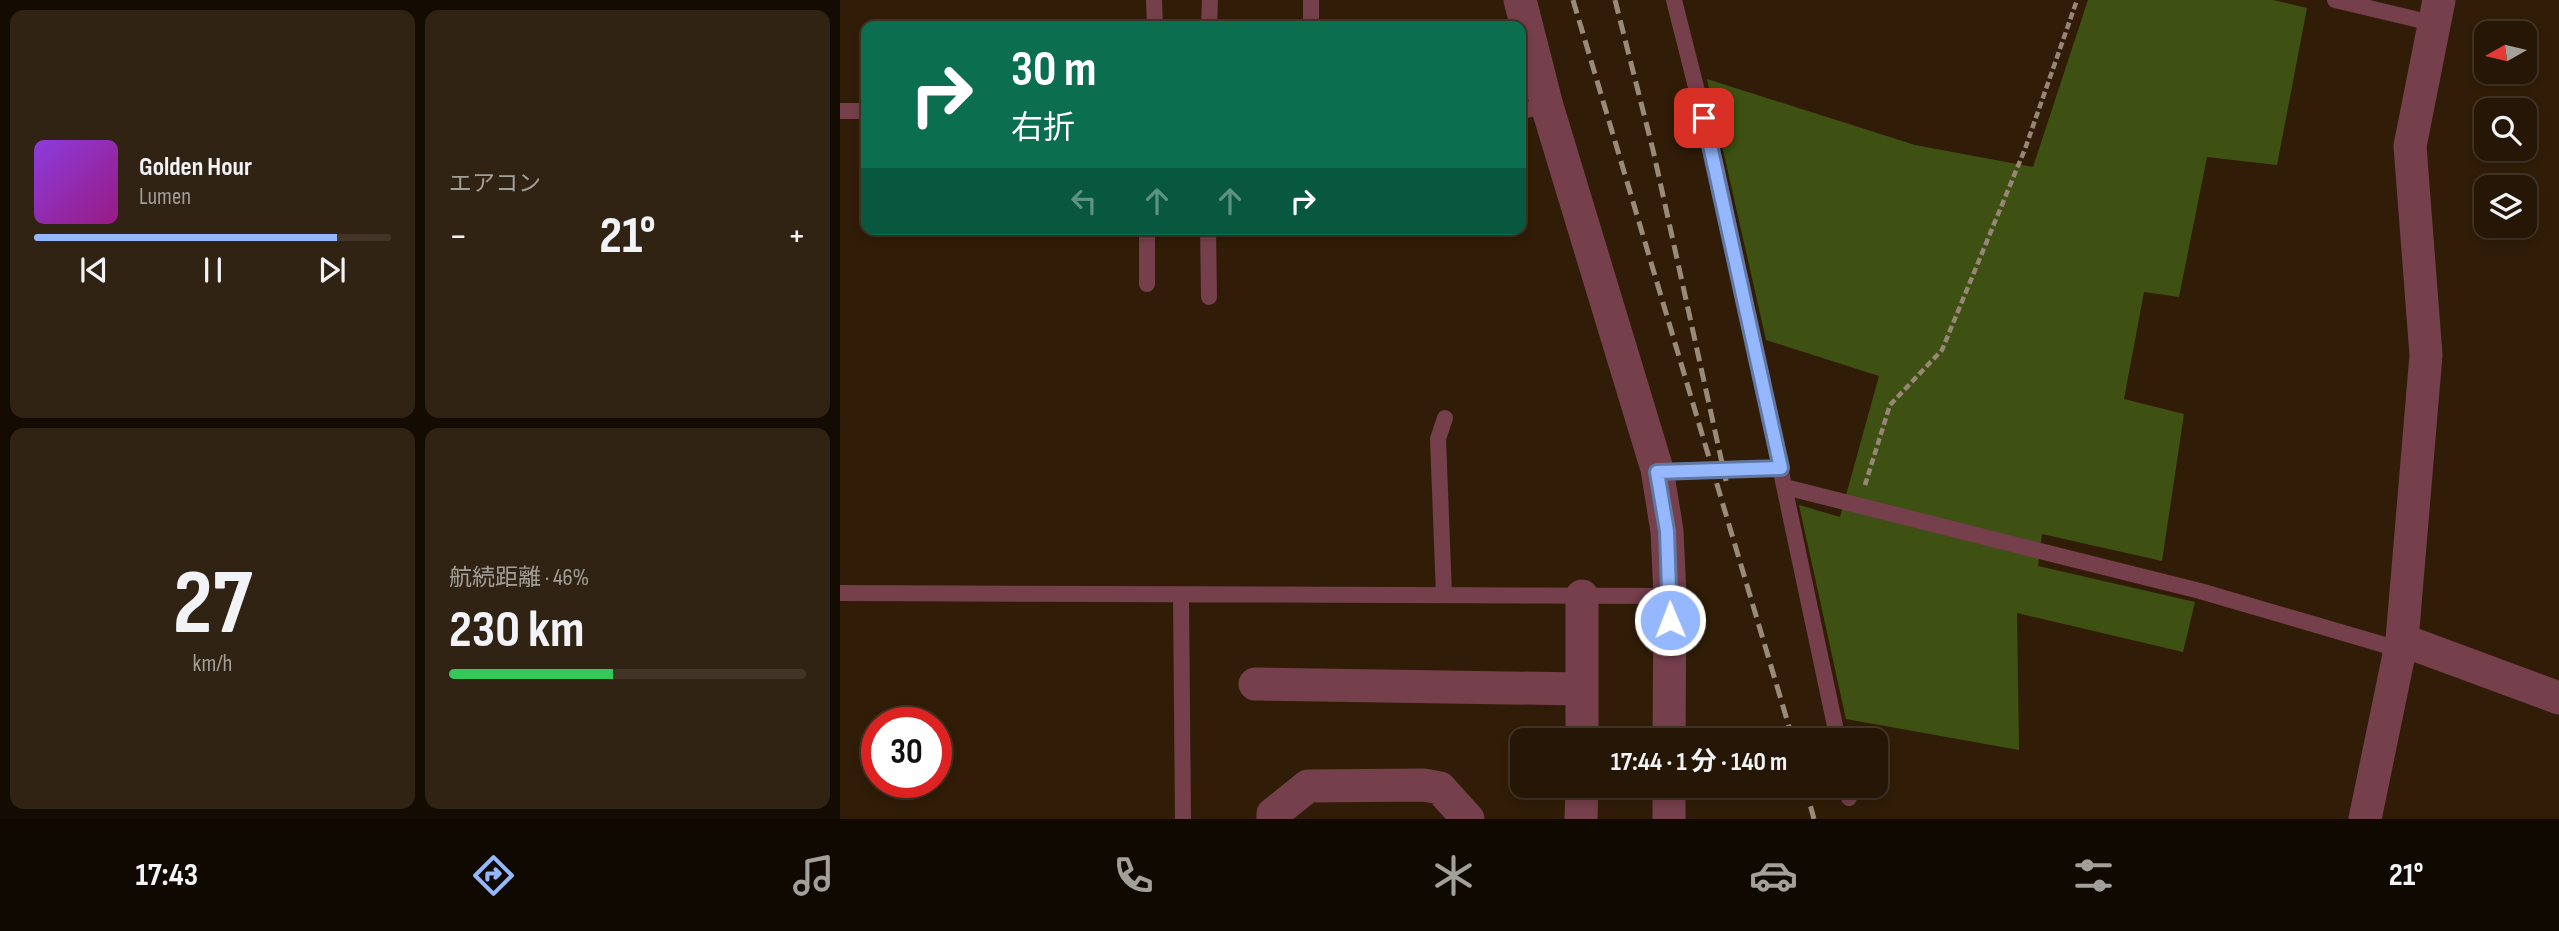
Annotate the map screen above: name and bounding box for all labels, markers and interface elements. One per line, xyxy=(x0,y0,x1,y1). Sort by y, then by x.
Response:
north arrow xyxy=(2474,21,2538,84)
map controls xyxy=(2474,21,2537,238)
text: 30 m xyxy=(1011,41,1096,100)
icon: right xyxy=(896,49,987,140)
pin xyxy=(1674,88,1734,148)
button: search xyxy=(2474,98,2537,161)
icon: arrive xyxy=(1685,99,1723,137)
text: 右折 xyxy=(1011,109,1075,148)
text: Golden Hour xyxy=(139,152,252,183)
text: エアコン xyxy=(449,170,541,198)
button: layers xyxy=(2474,175,2537,238)
icon: left xyxy=(1065,182,1103,220)
icon: ahead xyxy=(1138,182,1176,220)
icon: ahead xyxy=(1211,182,1249,220)
icon: right xyxy=(1284,182,1322,220)
text: Lumen xyxy=(139,183,191,211)
text: 21° xyxy=(599,205,656,268)
text: − xyxy=(449,214,468,259)
text: + xyxy=(787,214,806,259)
icon: previous xyxy=(75,251,113,289)
icon: pause xyxy=(194,251,232,289)
icon: next xyxy=(313,251,351,289)
text: 27 xyxy=(173,550,252,659)
text: 航続距離 · 46% xyxy=(449,564,589,592)
position arrow xyxy=(1633,583,1707,657)
text: 230 km xyxy=(449,599,584,662)
text: km/h xyxy=(193,650,232,678)
speed limit sign: 30 xyxy=(861,707,952,798)
text: 17:44 · 1 分 · 140 m xyxy=(1611,747,1787,778)
icon: directions xyxy=(469,851,518,900)
icon: music xyxy=(789,851,838,900)
icon: phone xyxy=(1109,851,1158,900)
icon: climate xyxy=(1429,851,1478,900)
icon: car xyxy=(1749,851,1798,900)
icon: filters xyxy=(2069,851,2118,900)
text: 17:43 xyxy=(135,856,198,895)
text: 21° xyxy=(2389,856,2423,895)

